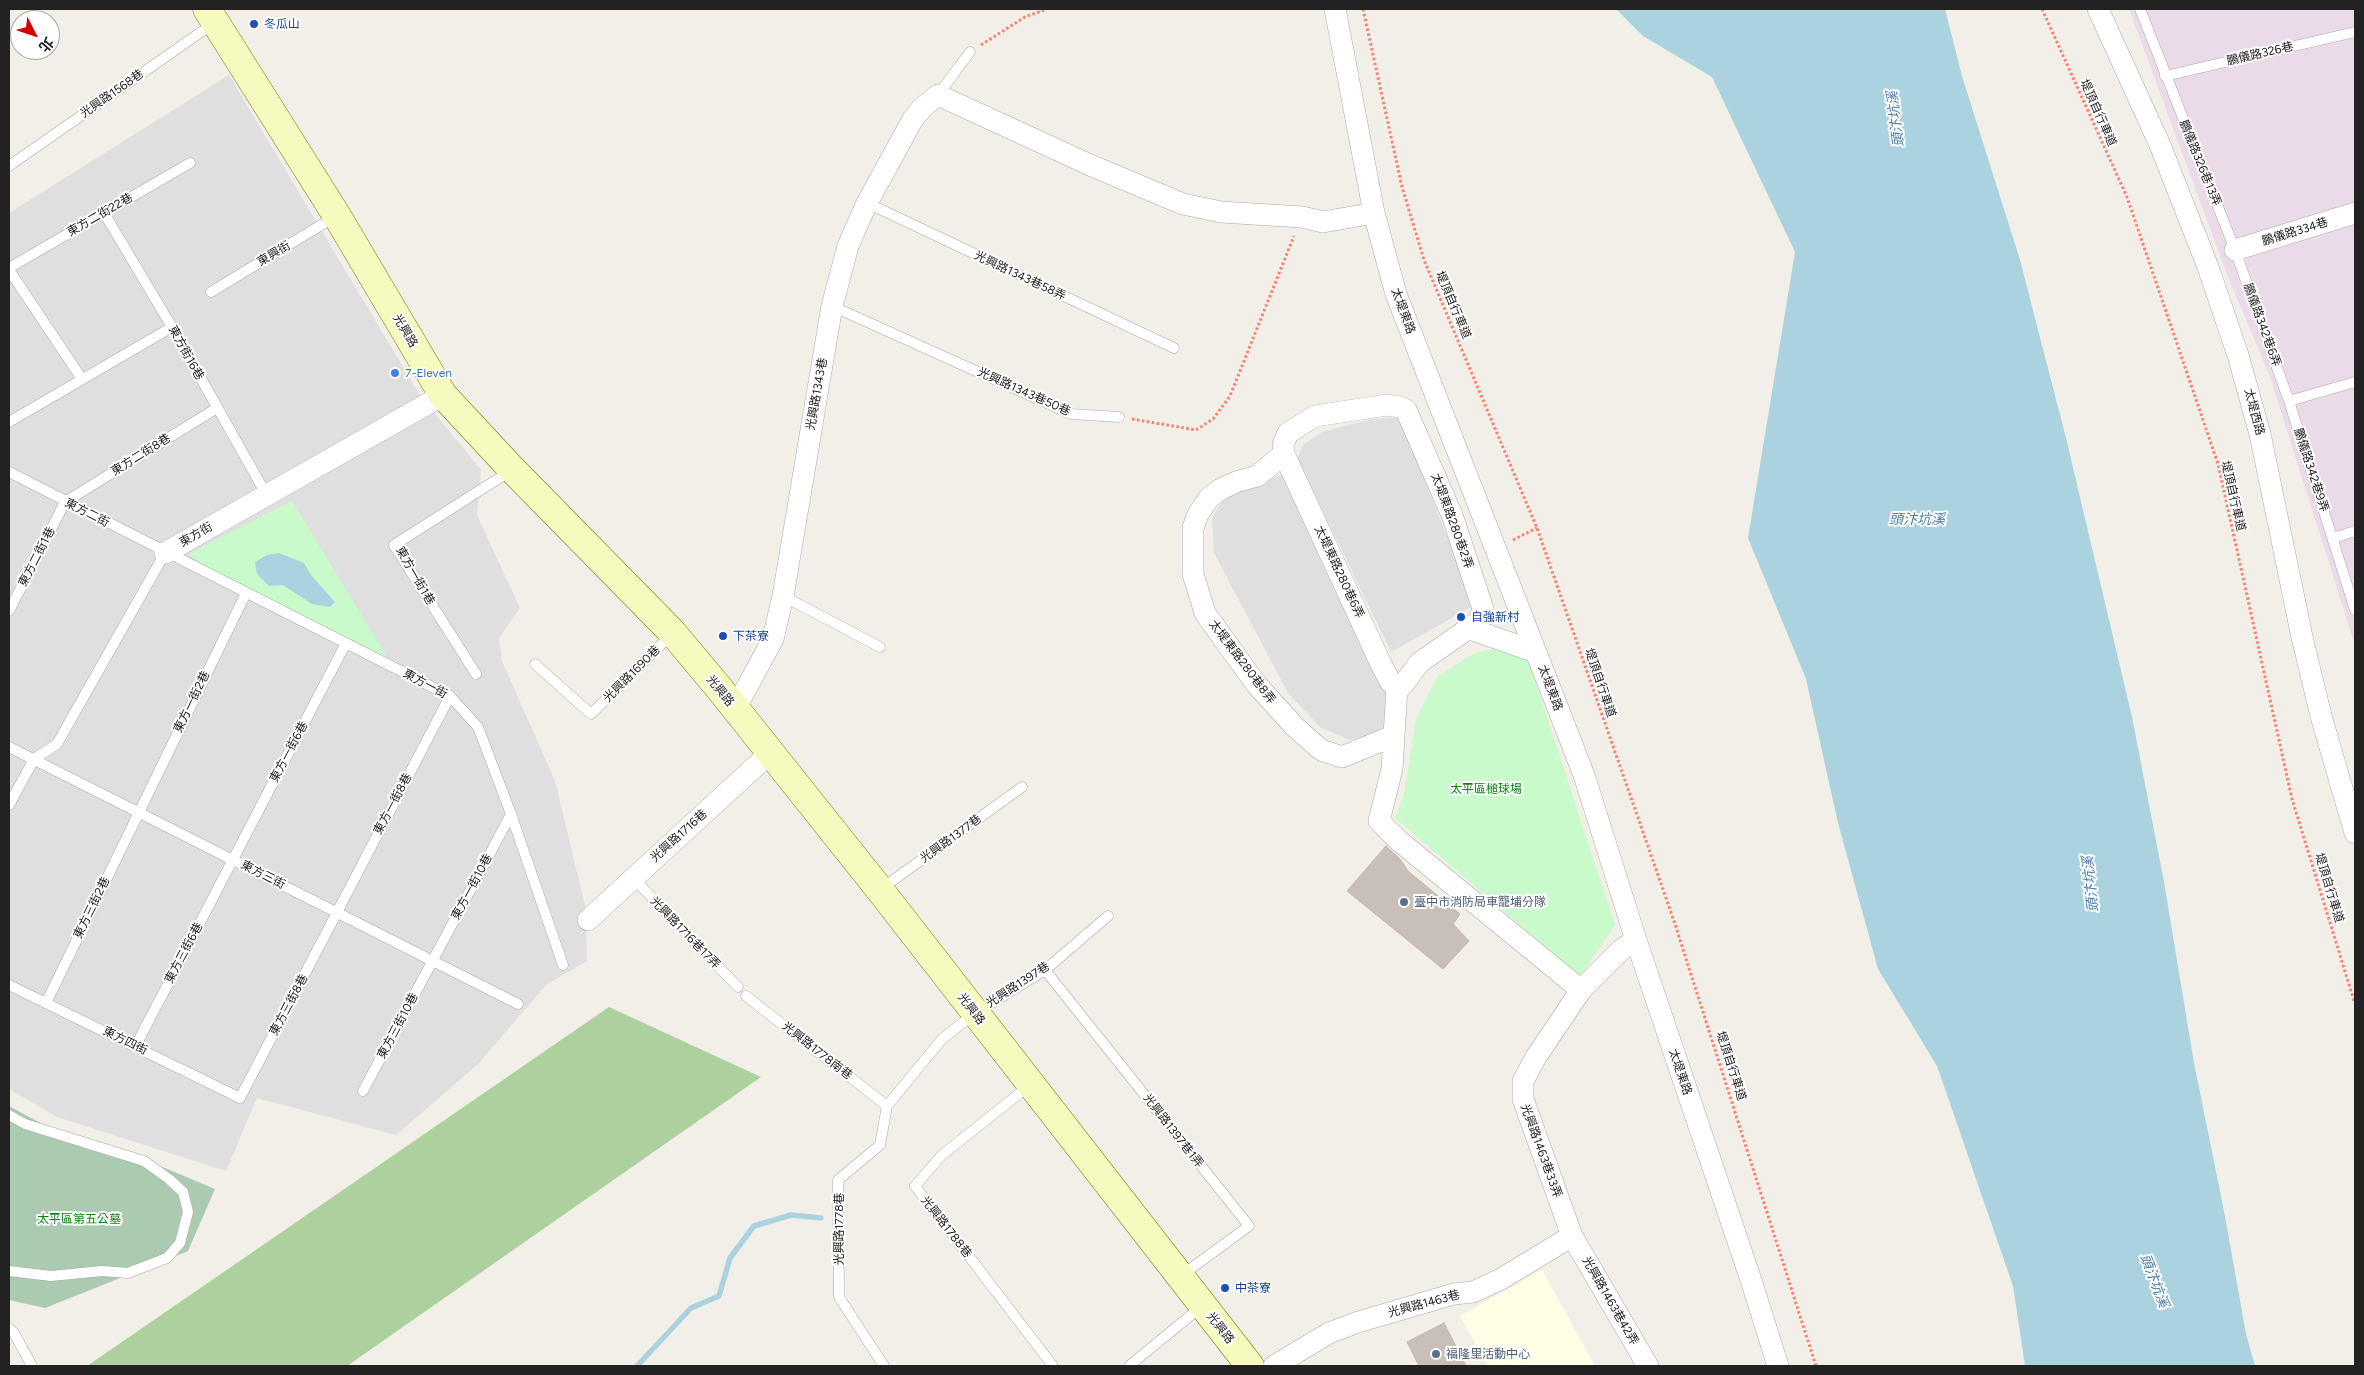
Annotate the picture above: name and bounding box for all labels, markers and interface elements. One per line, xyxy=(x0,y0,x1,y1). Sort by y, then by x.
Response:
north arrow xyxy=(10,10,60,60)
place label: 冬瓜山 xyxy=(264,17,300,31)
marker: 冬瓜山 xyxy=(248,18,260,30)
text: 北 xyxy=(35,34,57,55)
street label: 鵬儀路326巷 xyxy=(2225,39,2295,69)
street label: 光興路1568巷 xyxy=(78,67,146,121)
street label: 堤頂自行車道 xyxy=(2077,77,2119,149)
water label: 頭汴坑溪 xyxy=(1884,90,1908,148)
street label: 鵬儀路326巷13弄 xyxy=(2176,118,2224,208)
street label: 東方二街22巷 xyxy=(65,190,135,240)
street label: 鵬儀路334巷 xyxy=(2260,215,2330,249)
street label: 東興街 xyxy=(255,239,293,269)
street label: 光興路1343巷58弄 xyxy=(972,248,1068,304)
street label: 堤頂自行車道 xyxy=(1432,269,1474,341)
street label: 鵬儀路342巷6弄 xyxy=(2240,281,2284,369)
street label: 太堤東路 xyxy=(1388,286,1418,336)
street label: 光興路 xyxy=(390,312,420,350)
street label: 東方街16巷 xyxy=(165,323,207,383)
street label: 光興路1343巷 xyxy=(804,357,830,431)
street label: 光興路1343巷50巷 xyxy=(975,365,1073,419)
place label: 7-Eleven xyxy=(405,366,452,380)
marker: 7-Eleven xyxy=(389,367,401,379)
street label: 太堤西路 xyxy=(2241,387,2267,437)
street label: 鵬儀路342巷9弄 xyxy=(2291,426,2331,514)
street label: 東方二街8巷 xyxy=(109,431,173,479)
street label: 堤頂自行車道 xyxy=(2218,459,2248,533)
street label: 太堤東路280巷2弄 xyxy=(1428,471,1476,571)
street label: 東方二街 xyxy=(62,496,112,530)
water label: 頭汴坑溪 xyxy=(1889,512,1945,528)
street label: 東方街 xyxy=(177,520,215,550)
street label: 太堤東路280巷6弄 xyxy=(1311,523,1367,621)
street label: 東方二街1巷 xyxy=(16,525,58,589)
street label: 東方一街1巷 xyxy=(393,544,437,608)
place label: 自強新村 xyxy=(1471,610,1519,624)
marker: 自強新村 xyxy=(1455,611,1467,623)
street label: 太堤東路280巷8弄 xyxy=(1206,617,1278,707)
place label: 下茶寮 xyxy=(733,629,769,643)
marker: 下茶寮 xyxy=(717,630,729,642)
street label: 光興路1690巷 xyxy=(601,643,663,705)
street label: 堤頂自行車道 xyxy=(1581,647,1619,719)
street label: 太堤東路 xyxy=(1535,663,1565,713)
street label: 東方一街 xyxy=(400,666,450,702)
street label: 東方一街2巷 xyxy=(171,669,213,735)
street label: 光興路 xyxy=(703,672,737,710)
street label: 東方一街6巷 xyxy=(267,719,311,785)
street label: 東方一街8巷 xyxy=(371,771,415,837)
park label: 太平區槌球場 xyxy=(1450,782,1522,796)
street label: 光興路1716巷 xyxy=(648,807,710,865)
street label: 光興路1377巷 xyxy=(917,812,985,866)
street label: 堤頂自行車道 xyxy=(2312,851,2346,925)
street label: 東方一街10巷 xyxy=(449,852,495,922)
water label: 頭汴坑溪 xyxy=(2080,855,2102,913)
street label: 東方三街 xyxy=(238,858,288,892)
street label: 東方三街2巷 xyxy=(71,875,113,941)
street label: 光興路1716巷17弄 xyxy=(647,894,723,972)
place label: 臺中市消防局車籠埔分隊 xyxy=(1414,895,1546,909)
marker: 臺中市消防局車籠埔分隊 xyxy=(1398,896,1410,908)
street label: 東方三街6巷 xyxy=(162,920,206,986)
street label: 光興路1397巷 xyxy=(984,959,1052,1011)
street label: 東方三街8巷 xyxy=(267,972,311,1038)
street label: 光興路 xyxy=(954,990,988,1028)
street label: 東方三街10巷 xyxy=(375,991,421,1061)
street label: 光興路1778南巷 xyxy=(779,1019,855,1083)
street label: 東方四街 xyxy=(100,1024,150,1058)
street label: 堤頂自行車道 xyxy=(1713,1030,1749,1102)
street label: 太堤東路 xyxy=(1665,1047,1695,1097)
street label: 光興路1397巷1弄 xyxy=(1140,1091,1206,1171)
street label: 光興路1463巷33弄 xyxy=(1517,1102,1565,1200)
street label: 光興路1778巷 xyxy=(832,1192,846,1266)
street label: 光興路1788巷 xyxy=(918,1193,974,1261)
park label: 太平區第五公墓 xyxy=(37,1212,121,1226)
water label: 頭汴坑溪 xyxy=(2136,1252,2172,1310)
street label: 光興路1463巷42弄 xyxy=(1579,1254,1641,1348)
place label: 中茶寮 xyxy=(1235,1281,1271,1295)
marker: 中茶寮 xyxy=(1219,1282,1231,1294)
street label: 光興路1463巷 xyxy=(1387,1288,1461,1320)
street label: 光興路 xyxy=(1203,1309,1237,1347)
place label: 福隆里活動中心 xyxy=(1446,1347,1530,1361)
marker: 福隆里活動中心 xyxy=(1430,1348,1442,1360)

